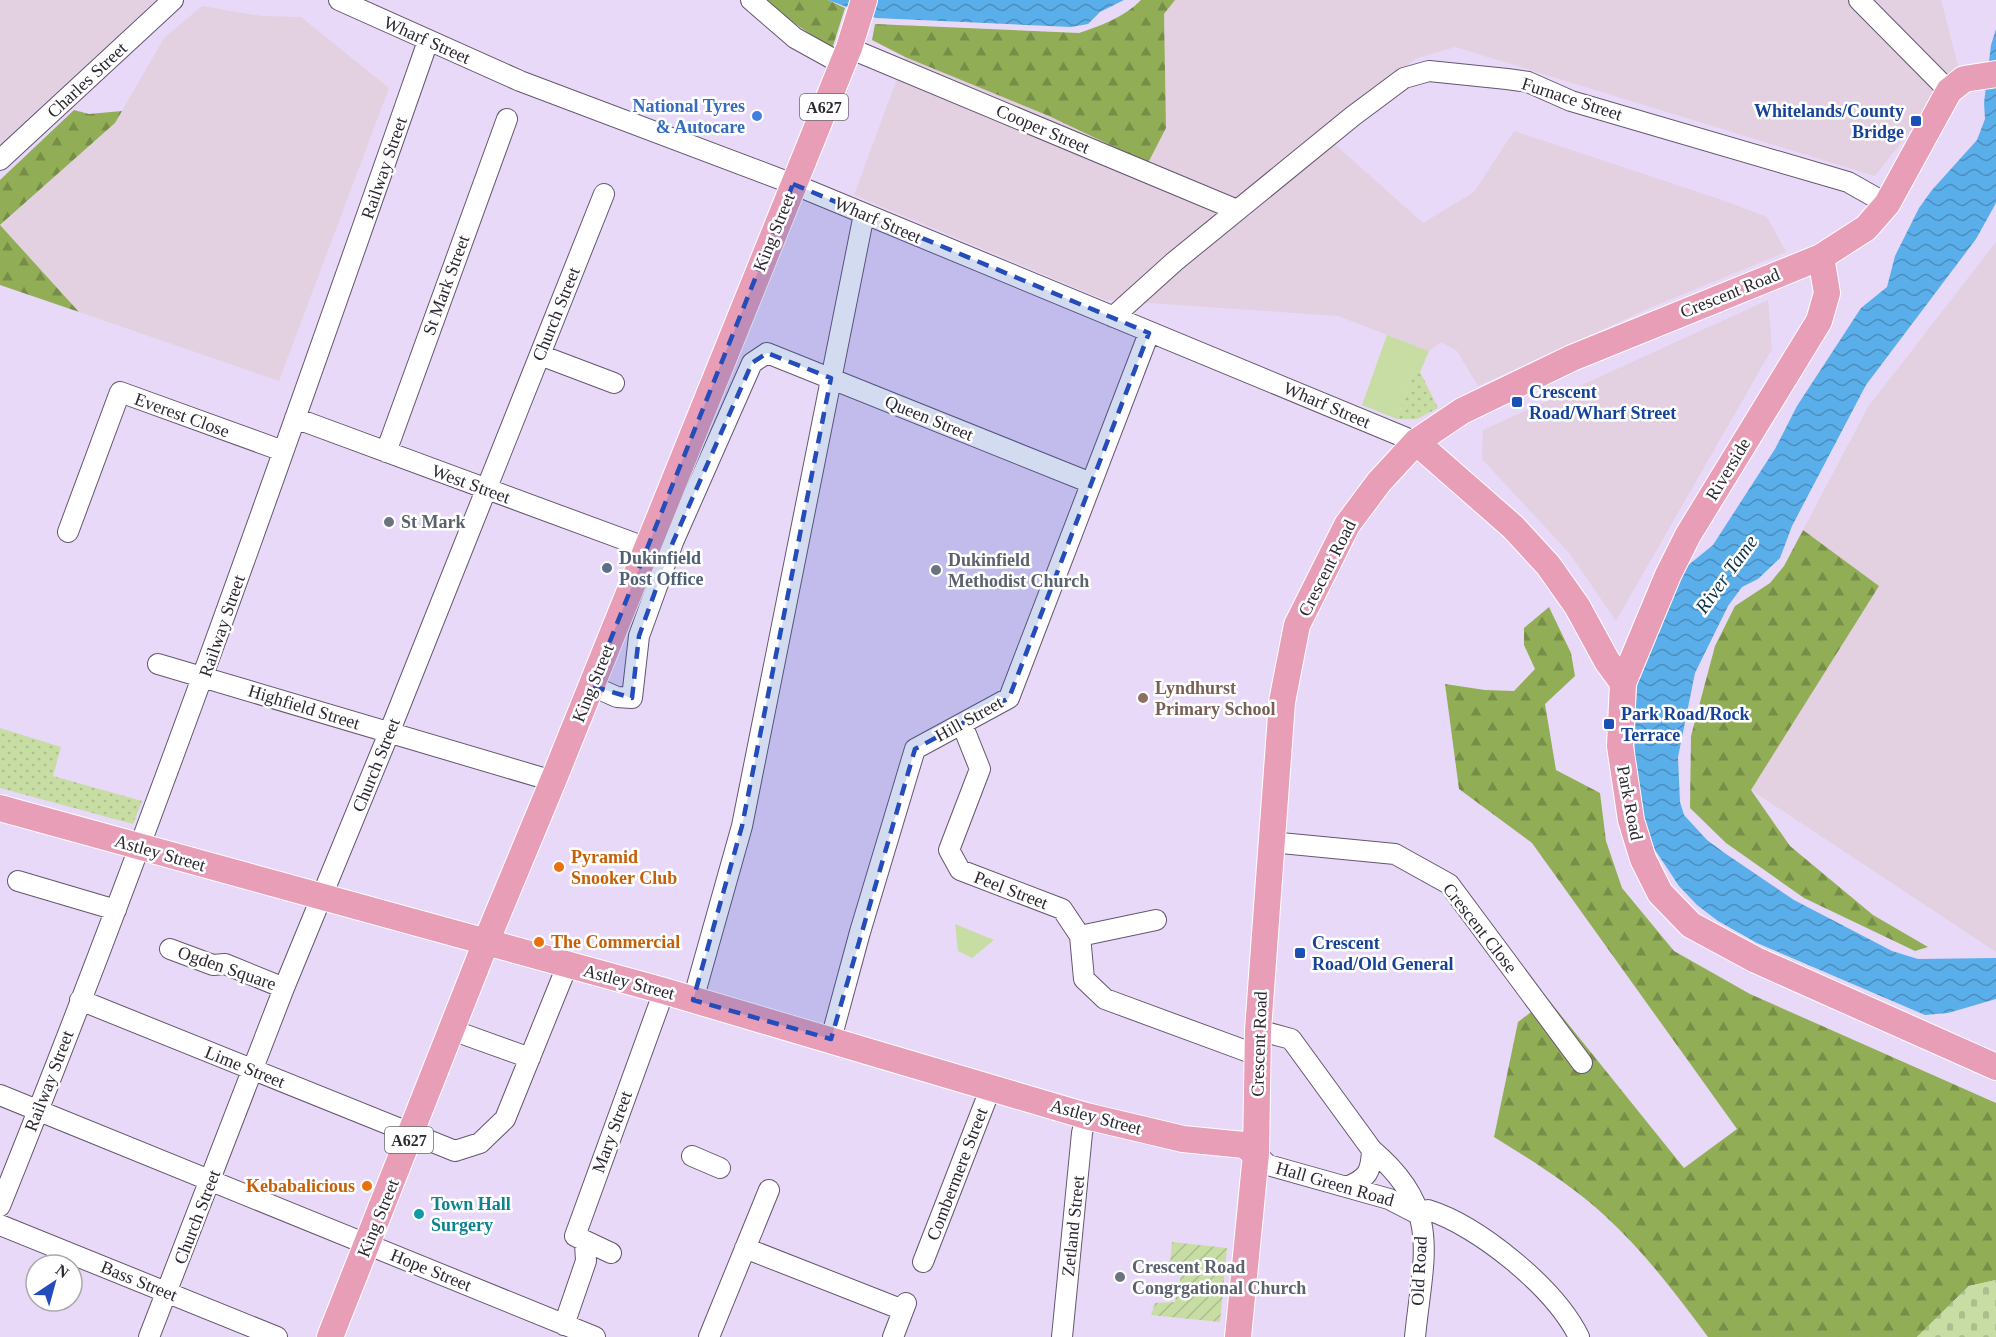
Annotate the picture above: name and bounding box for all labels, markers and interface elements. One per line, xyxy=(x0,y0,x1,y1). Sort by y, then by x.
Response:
street label: Wharf Street xyxy=(381,12,473,68)
street label: Charles Street xyxy=(43,38,131,122)
street label: Furnace Street xyxy=(1519,73,1625,125)
road number: A627 xyxy=(800,94,848,120)
place label: National Tyres & Autocare xyxy=(632,96,745,137)
street label: Cooper Street xyxy=(993,100,1093,158)
place label: Whitelands/County Bridge xyxy=(1754,101,1904,142)
marker: National Tyres & Autocare xyxy=(750,109,764,123)
street label: Railway Street xyxy=(357,114,411,222)
marker: Whitelands/County Bridge xyxy=(1909,114,1923,128)
street label: King Street xyxy=(749,190,799,274)
street label: Wharf Street xyxy=(832,193,924,247)
street label: St Mark Street xyxy=(419,232,473,338)
street label: Church Street xyxy=(528,264,584,364)
street label: Crescent Road xyxy=(1677,264,1783,322)
street label: Wharf Street xyxy=(1281,378,1373,432)
place label: Crescent Road/Wharf Street xyxy=(1529,382,1676,423)
street label: Everest Close xyxy=(132,389,232,441)
street label: Queen Street xyxy=(882,391,976,445)
marker: Crescent Road/Wharf Street xyxy=(1510,395,1524,409)
street label: Riverside xyxy=(1702,434,1754,504)
street label: West Street xyxy=(429,461,513,507)
place label: St Mark xyxy=(401,512,466,532)
marker: St Mark xyxy=(382,515,396,529)
street label: Crescent Road xyxy=(1294,516,1360,620)
water label: River Tame xyxy=(1690,531,1762,618)
place label: Dukinfield Post Office xyxy=(619,548,703,589)
place label: Dukinfield Methodist Church xyxy=(948,550,1089,591)
marker: Dukinfield Post Office xyxy=(600,561,614,575)
marker: Dukinfield Methodist Church xyxy=(929,563,943,577)
street label: Railway Street xyxy=(195,572,249,680)
street label: King Street xyxy=(568,641,618,725)
place label: Lyndhurst Primary School xyxy=(1155,678,1275,719)
street label: Highfield Street xyxy=(246,681,362,733)
marker: Lyndhurst Primary School xyxy=(1136,691,1150,705)
street label: Hill Street xyxy=(932,692,1006,746)
place label: Park Road/Rock Terrace xyxy=(1621,704,1750,745)
street label: Church Street xyxy=(348,715,404,815)
marker: Park Road/Rock Terrace xyxy=(1602,717,1616,731)
street label: Park Road xyxy=(1613,764,1647,842)
street label: Astley Street xyxy=(112,831,208,875)
place label: Pyramid Snooker Club xyxy=(571,847,677,888)
marker: Pyramid Snooker Club xyxy=(552,860,566,874)
street label: Peel Street xyxy=(971,867,1051,913)
street label: Crescent Close xyxy=(1439,879,1521,977)
place label: The Commercial xyxy=(551,932,680,952)
place label: Crescent Road/Old General xyxy=(1312,933,1454,974)
marker: The Commercial xyxy=(532,935,546,949)
street label: Ogden Square xyxy=(175,942,279,994)
marker: Crescent Road/Old General xyxy=(1293,946,1307,960)
street label: Astley Street xyxy=(581,960,677,1004)
street label: Crescent Road xyxy=(1247,991,1271,1097)
street label: Railway Street xyxy=(21,1028,77,1134)
street label: Lime Street xyxy=(202,1042,288,1092)
street label: Mary Street xyxy=(588,1088,636,1176)
street label: Astley Street xyxy=(1048,1095,1144,1139)
street label: Combermere Street xyxy=(922,1105,992,1243)
road number: A627 xyxy=(385,1127,433,1153)
street label: Hall Green Road xyxy=(1274,1158,1396,1210)
street label: Church Street xyxy=(170,1167,224,1267)
street label: Zetland Street xyxy=(1058,1174,1088,1278)
place label: Kebabalicious xyxy=(246,1176,355,1196)
street label: King Street xyxy=(353,1176,403,1260)
marker: Kebabalicious xyxy=(360,1179,374,1193)
place label: Town Hall Surgery xyxy=(431,1194,511,1235)
marker: Town Hall Surgery xyxy=(412,1207,426,1221)
street label: Old Road xyxy=(1407,1236,1431,1306)
street label: Hope Street xyxy=(388,1245,474,1295)
north arrow xyxy=(24,1253,84,1313)
street label: Bass Street xyxy=(98,1257,180,1305)
place label: Crescent Road Congrgational Church xyxy=(1132,1257,1306,1298)
text: N xyxy=(53,1261,73,1282)
marker: Crescent Road Congrgational Church xyxy=(1113,1270,1127,1284)

